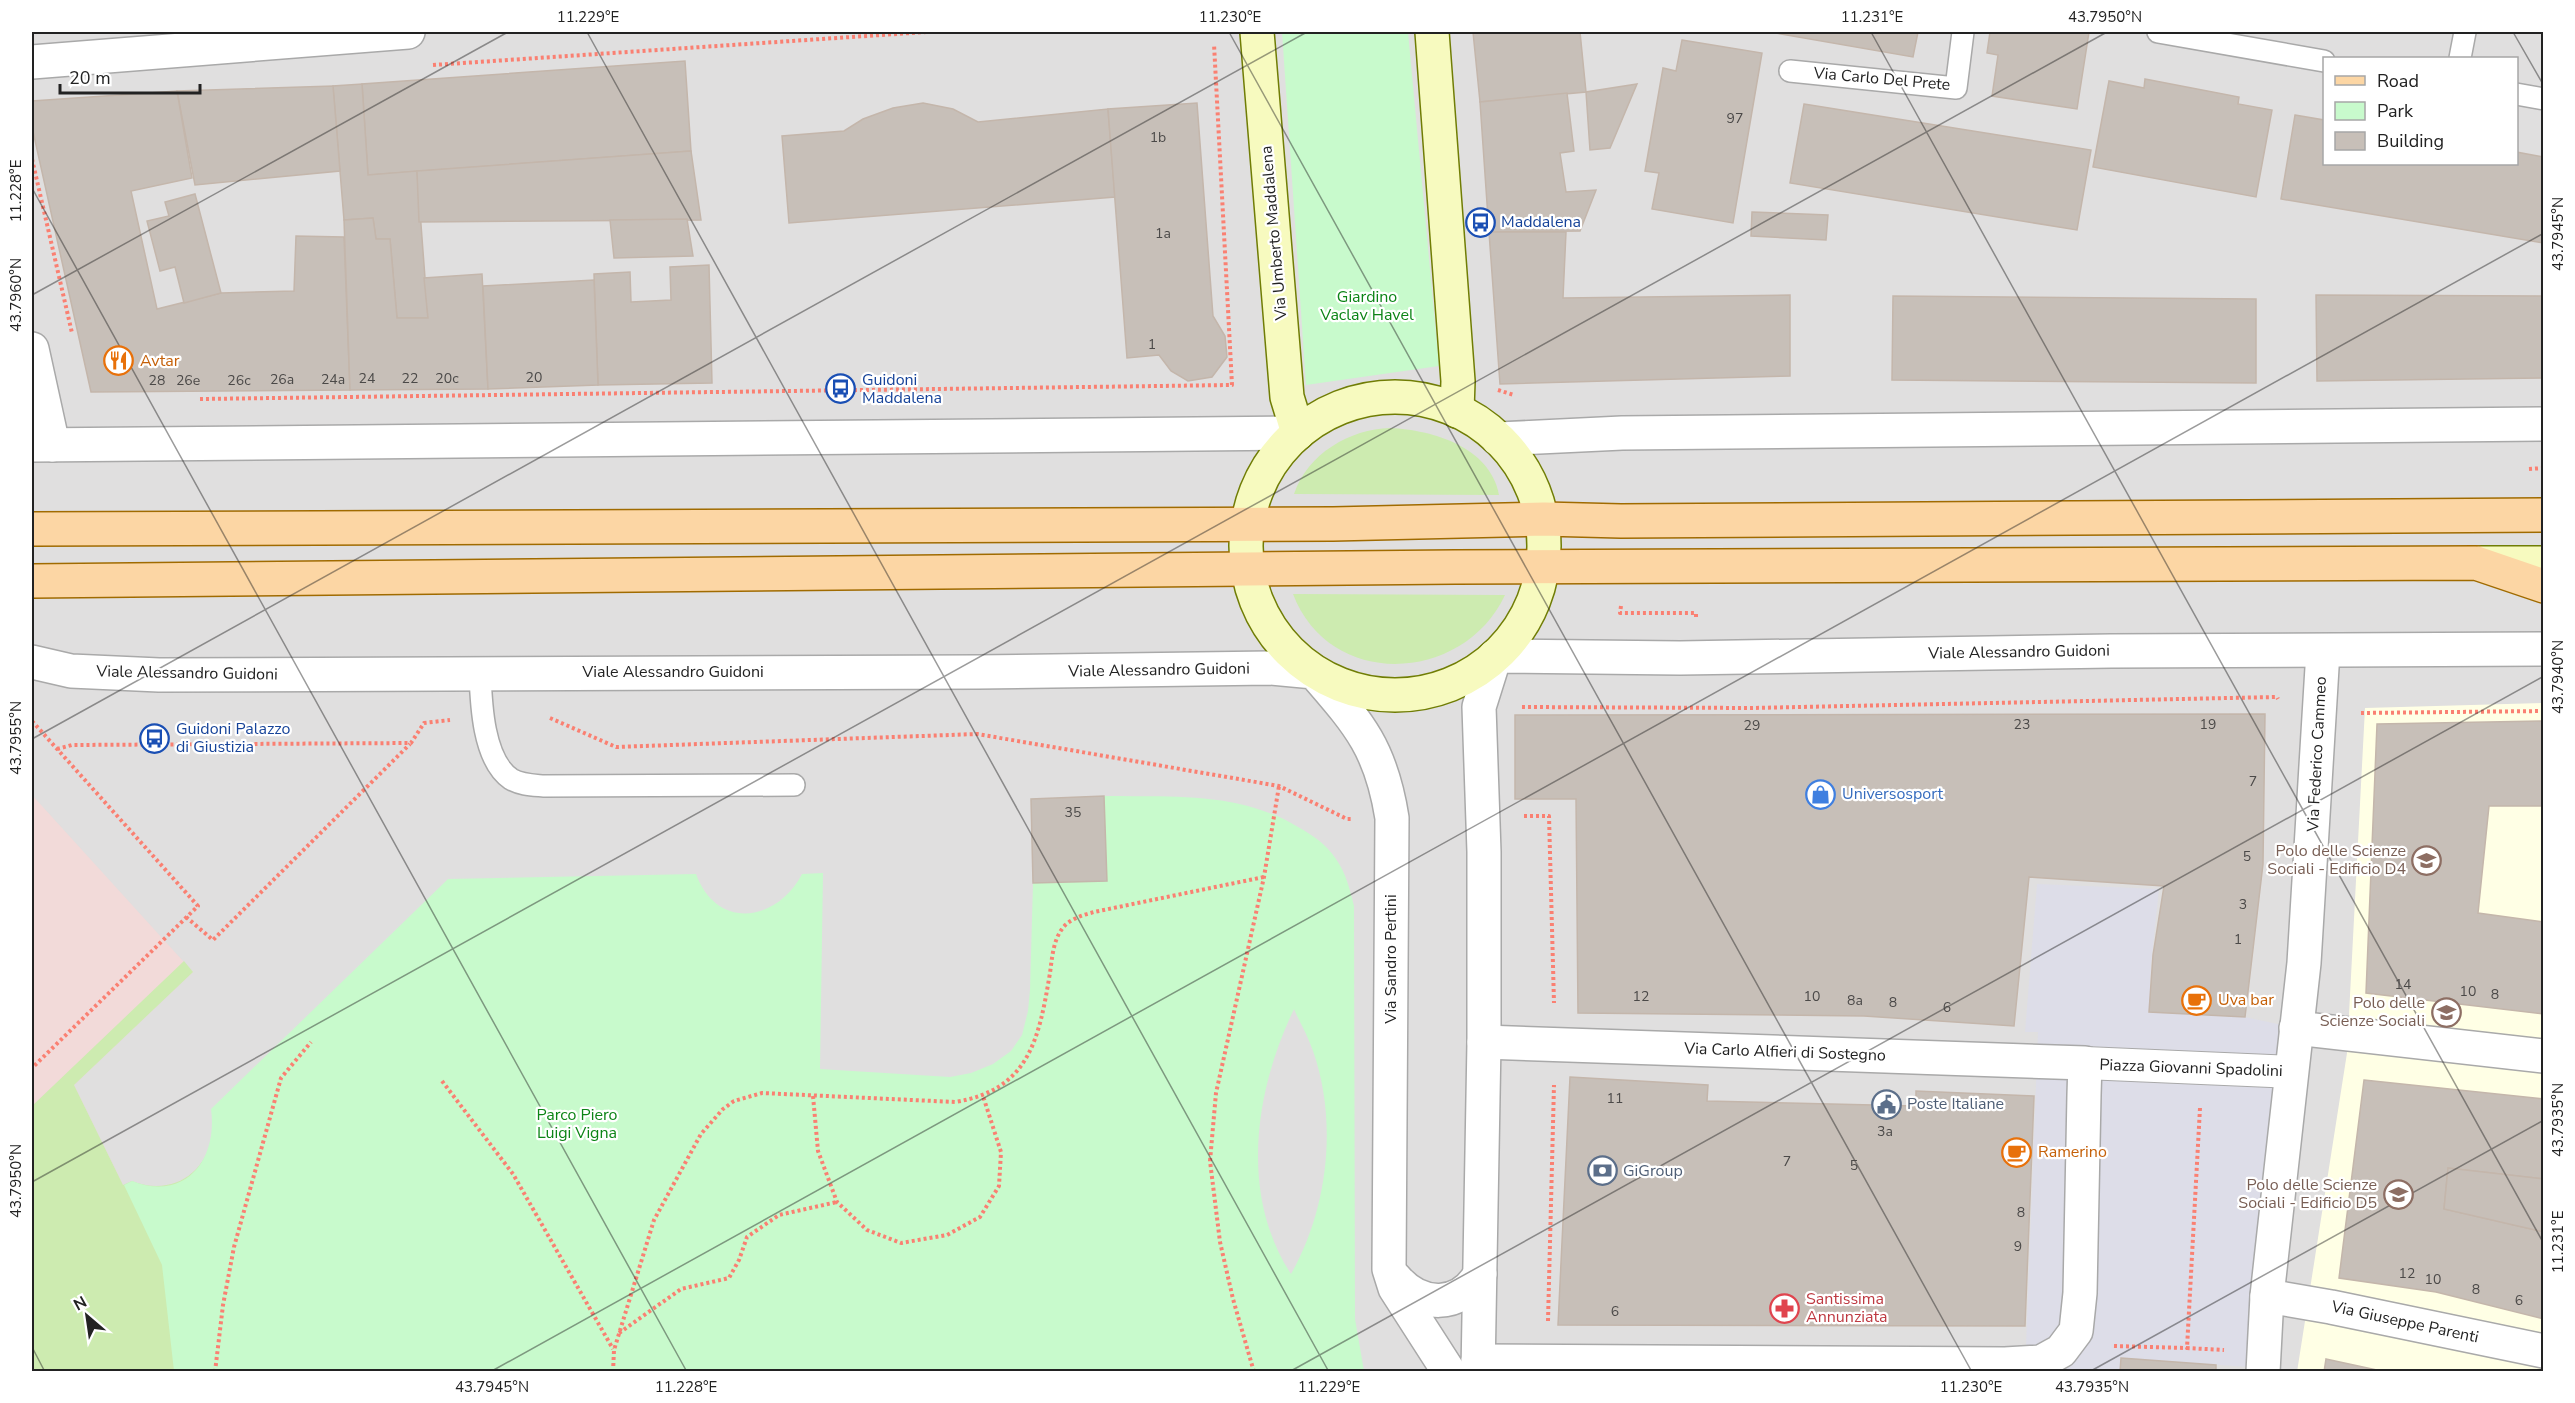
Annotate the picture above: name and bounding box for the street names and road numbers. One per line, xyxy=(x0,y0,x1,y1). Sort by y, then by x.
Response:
street label: Via Carlo Del Prete xyxy=(1812,62,1951,96)
street label: Via Umberto Maddalena xyxy=(1255,145,1293,322)
street label: Viale Alessandro Guidoni xyxy=(1927,639,2110,665)
street label: Viale Alessandro Guidoni xyxy=(1067,657,1250,683)
street label: Viale Alessandro Guidoni xyxy=(95,660,278,686)
street label: Viale Alessandro Guidoni xyxy=(581,661,764,683)
street label: Via Federico Cammeo xyxy=(2302,676,2332,833)
street label: Via Sandro Pertini xyxy=(1380,894,1402,1025)
street label: Via Carlo Alfieri di Sostegno xyxy=(1683,1037,1886,1067)
street label: Piazza Giovanni Spadolini xyxy=(2099,1054,2283,1082)
street label: Via Giuseppe Parenti xyxy=(2328,1295,2481,1348)

